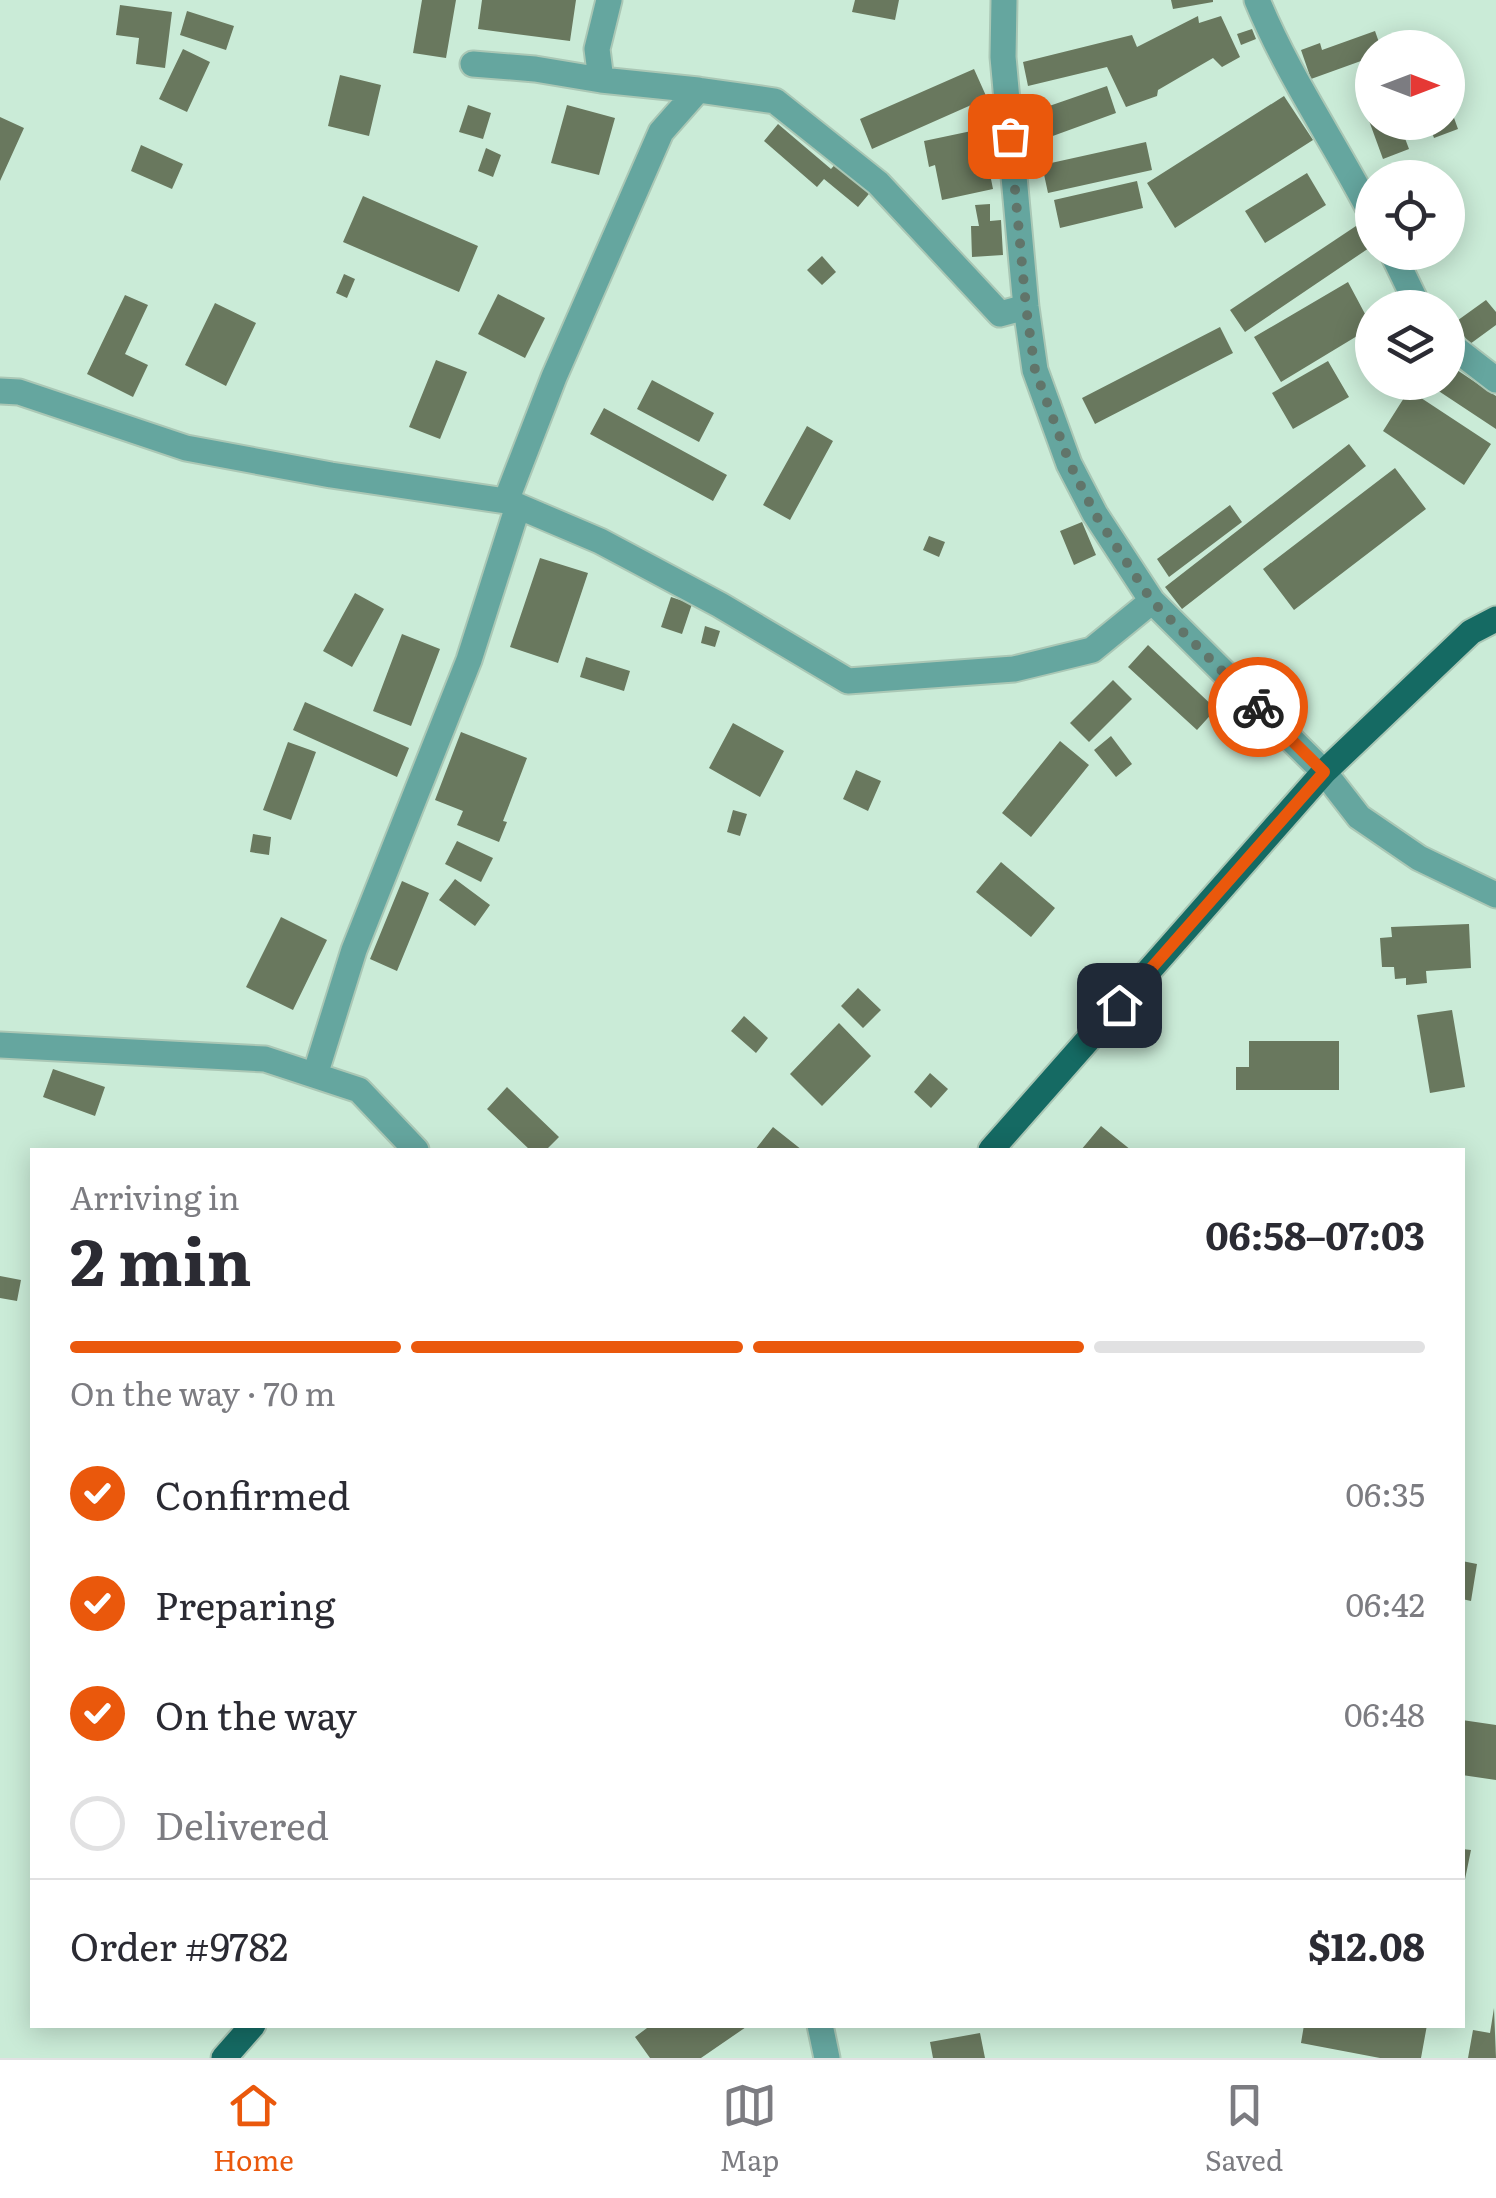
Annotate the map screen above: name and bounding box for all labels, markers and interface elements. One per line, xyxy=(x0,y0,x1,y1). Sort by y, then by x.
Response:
north arrow xyxy=(1355,30,1465,140)
map controls xyxy=(1355,30,1465,400)
pin xyxy=(968,94,1053,179)
icon: bag xyxy=(983,109,1038,164)
button: locate xyxy=(1355,160,1465,270)
button: layers xyxy=(1355,290,1465,400)
courier xyxy=(1208,657,1308,757)
icon: bike xyxy=(1231,680,1286,735)
pin xyxy=(1077,963,1162,1048)
icon: home xyxy=(1092,978,1147,1033)
text: Arriving in xyxy=(70,1172,240,1220)
text: 06:58–07:03 xyxy=(1205,1205,1425,1262)
text: 2 min xyxy=(70,1209,252,1306)
text: On the way · 70 m xyxy=(70,1368,336,1416)
text: Confirmed xyxy=(155,1465,350,1522)
icon: check xyxy=(70,1466,125,1521)
text: 06:35 xyxy=(1346,1469,1425,1517)
text: Preparing xyxy=(155,1575,335,1632)
icon: check xyxy=(70,1576,125,1631)
text: 06:42 xyxy=(1345,1579,1425,1627)
text: On the way xyxy=(155,1685,357,1742)
icon: check xyxy=(70,1686,125,1741)
text: 06:48 xyxy=(1344,1689,1425,1737)
text: Delivered xyxy=(155,1795,329,1852)
text: Order #9782 xyxy=(70,1916,288,1973)
text: $12.08 xyxy=(1308,1916,1425,1973)
tab: Home xyxy=(213,2078,294,2180)
tab: Map xyxy=(720,2078,779,2180)
tab: Saved xyxy=(1205,2078,1283,2180)

